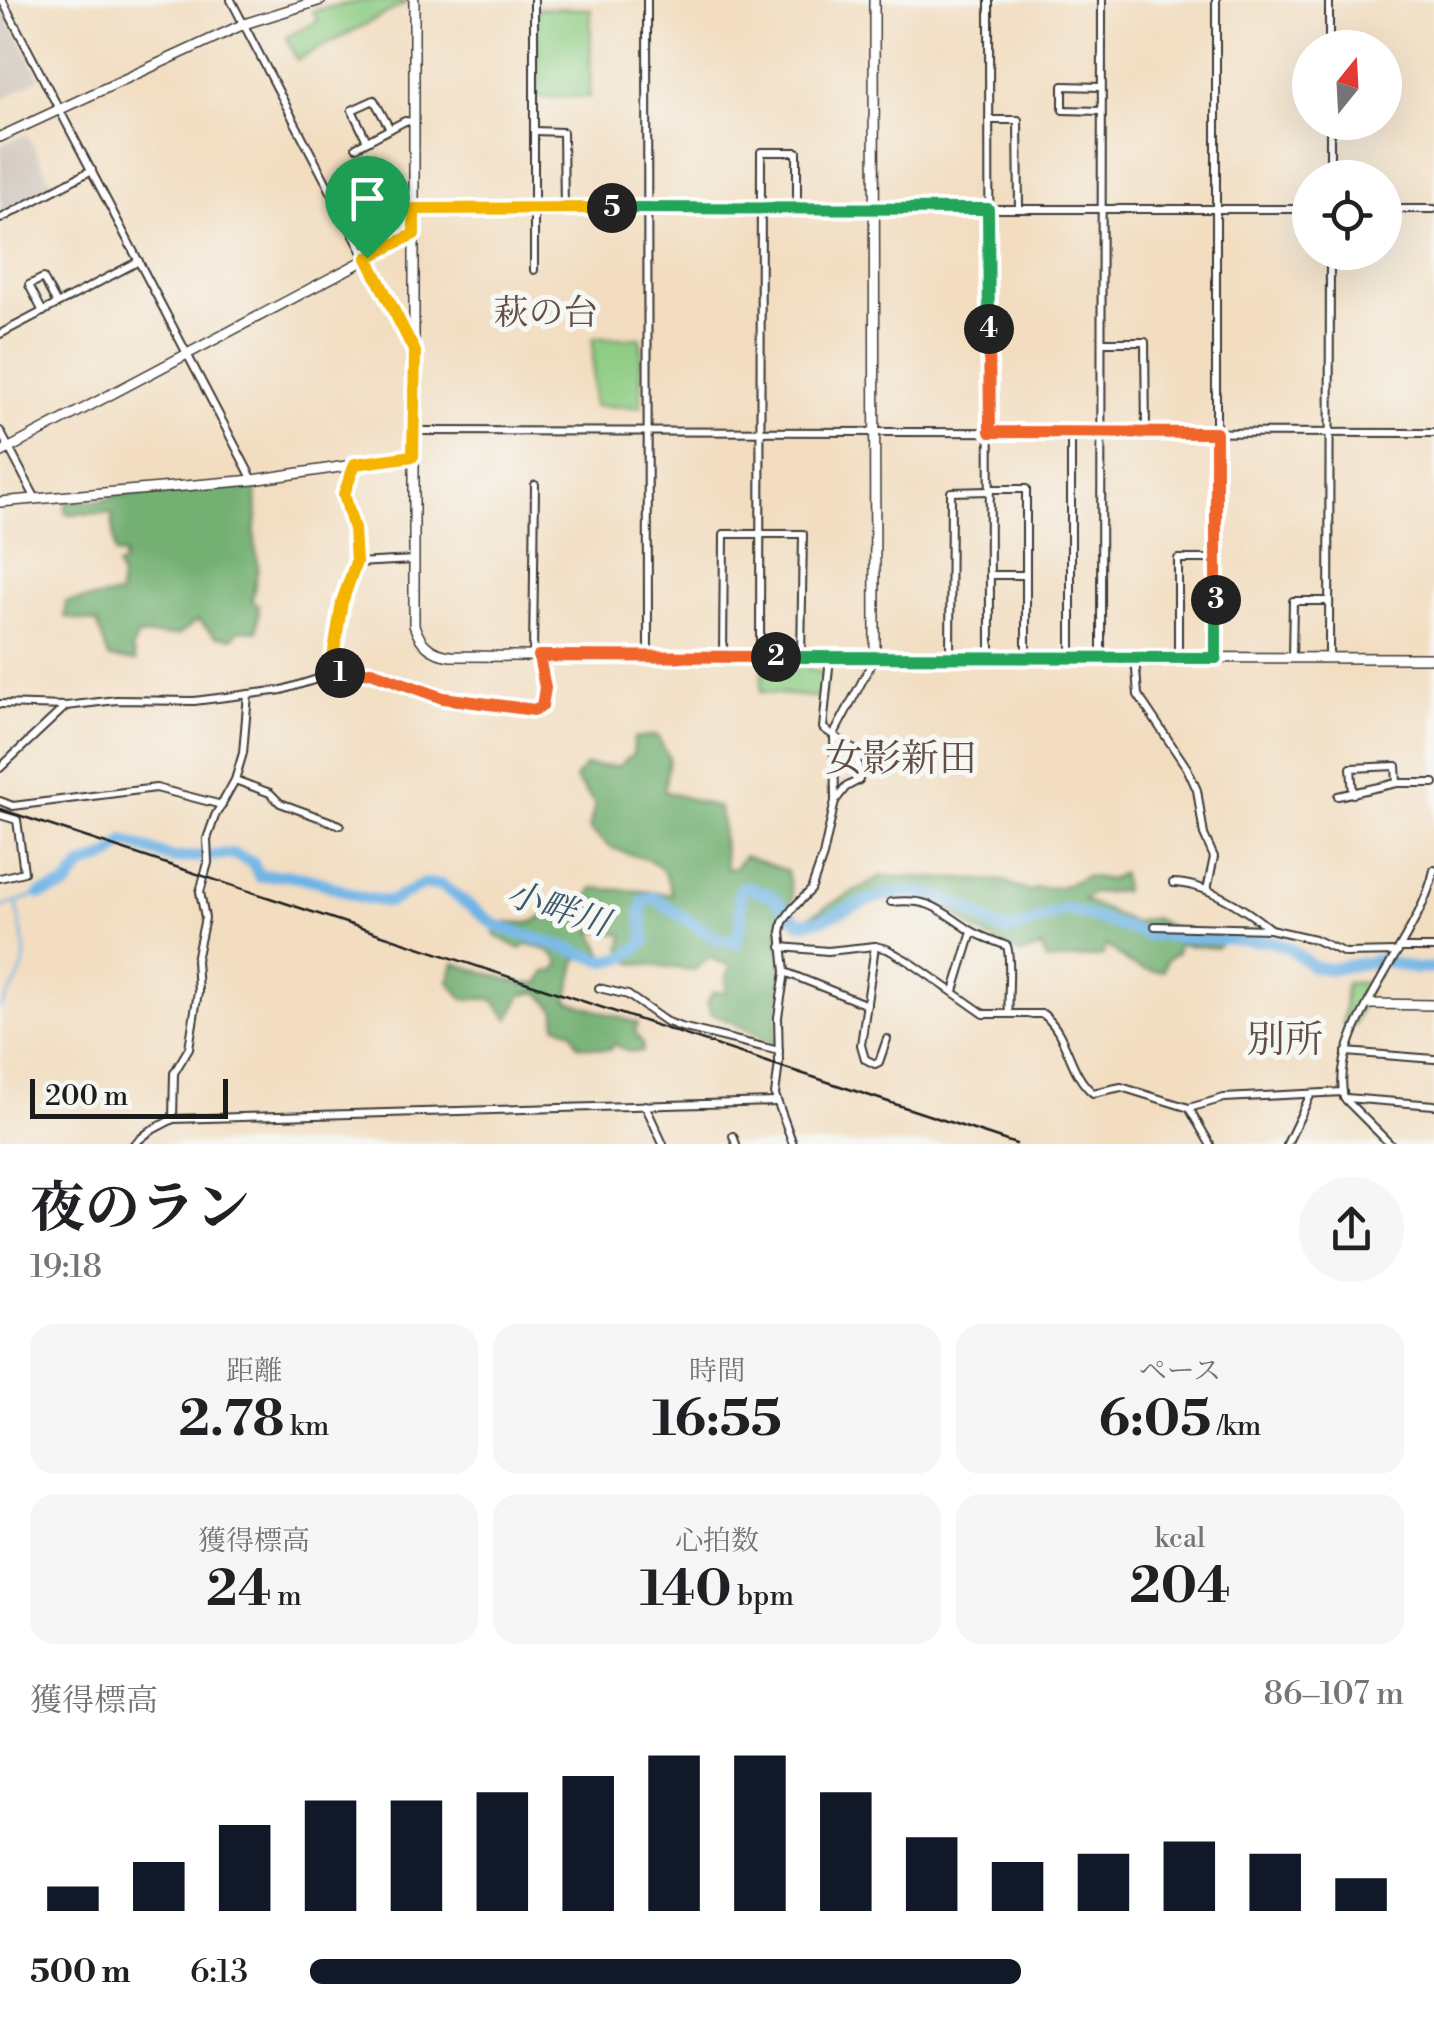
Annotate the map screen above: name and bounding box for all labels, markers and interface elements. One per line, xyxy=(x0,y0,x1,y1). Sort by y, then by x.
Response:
north arrow xyxy=(1292,30,1402,140)
map controls xyxy=(1292,30,1402,270)
pin xyxy=(325,156,410,259)
button: locate xyxy=(1292,160,1402,270)
icon: arrive xyxy=(340,171,395,226)
pin: 5 xyxy=(587,183,637,233)
text: 5 xyxy=(603,190,621,225)
district label: 萩の台 xyxy=(493,292,599,335)
pin: 4 xyxy=(964,304,1014,354)
text: 4 xyxy=(980,311,998,346)
pin: 3 xyxy=(1191,575,1241,625)
text: 3 xyxy=(1208,582,1224,617)
pin: 2 xyxy=(751,632,801,682)
text: 2 xyxy=(767,639,785,674)
pin: 1 xyxy=(315,648,365,698)
text: 1 xyxy=(333,655,347,690)
district label: 女影新田 xyxy=(825,736,977,783)
water label: 小畔川 xyxy=(501,873,618,947)
district label: 別所 xyxy=(1247,1017,1323,1064)
scale bar xyxy=(30,1074,228,1118)
text: 200 m xyxy=(45,1079,128,1114)
text: 夜のラン xyxy=(30,1175,250,1244)
button: share xyxy=(1299,1177,1404,1282)
text: 19:18 xyxy=(30,1247,102,1287)
text: 距離 xyxy=(226,1354,282,1389)
text: 時間 xyxy=(689,1354,745,1389)
text: ペース xyxy=(1139,1354,1221,1389)
text: 2.78 xyxy=(179,1389,284,1451)
text: 16:55 xyxy=(652,1389,782,1451)
text: 6:05 xyxy=(1099,1389,1211,1451)
text: km xyxy=(284,1409,329,1444)
text: /km xyxy=(1211,1409,1261,1444)
text: kcal xyxy=(1155,1521,1205,1556)
text: 獲得標高 xyxy=(198,1524,310,1559)
text: 心拍数 xyxy=(675,1524,759,1559)
text: 204 xyxy=(1129,1556,1231,1618)
text: 24 xyxy=(206,1559,271,1621)
text: 140 xyxy=(640,1559,732,1621)
text: m xyxy=(271,1579,302,1614)
text: bpm xyxy=(732,1579,794,1614)
text: 86–107 m xyxy=(1263,1674,1404,1714)
text: 獲得標高 xyxy=(30,1681,158,1721)
text: 500 m xyxy=(30,1952,131,1992)
text: 6:13 xyxy=(190,1952,248,1992)

